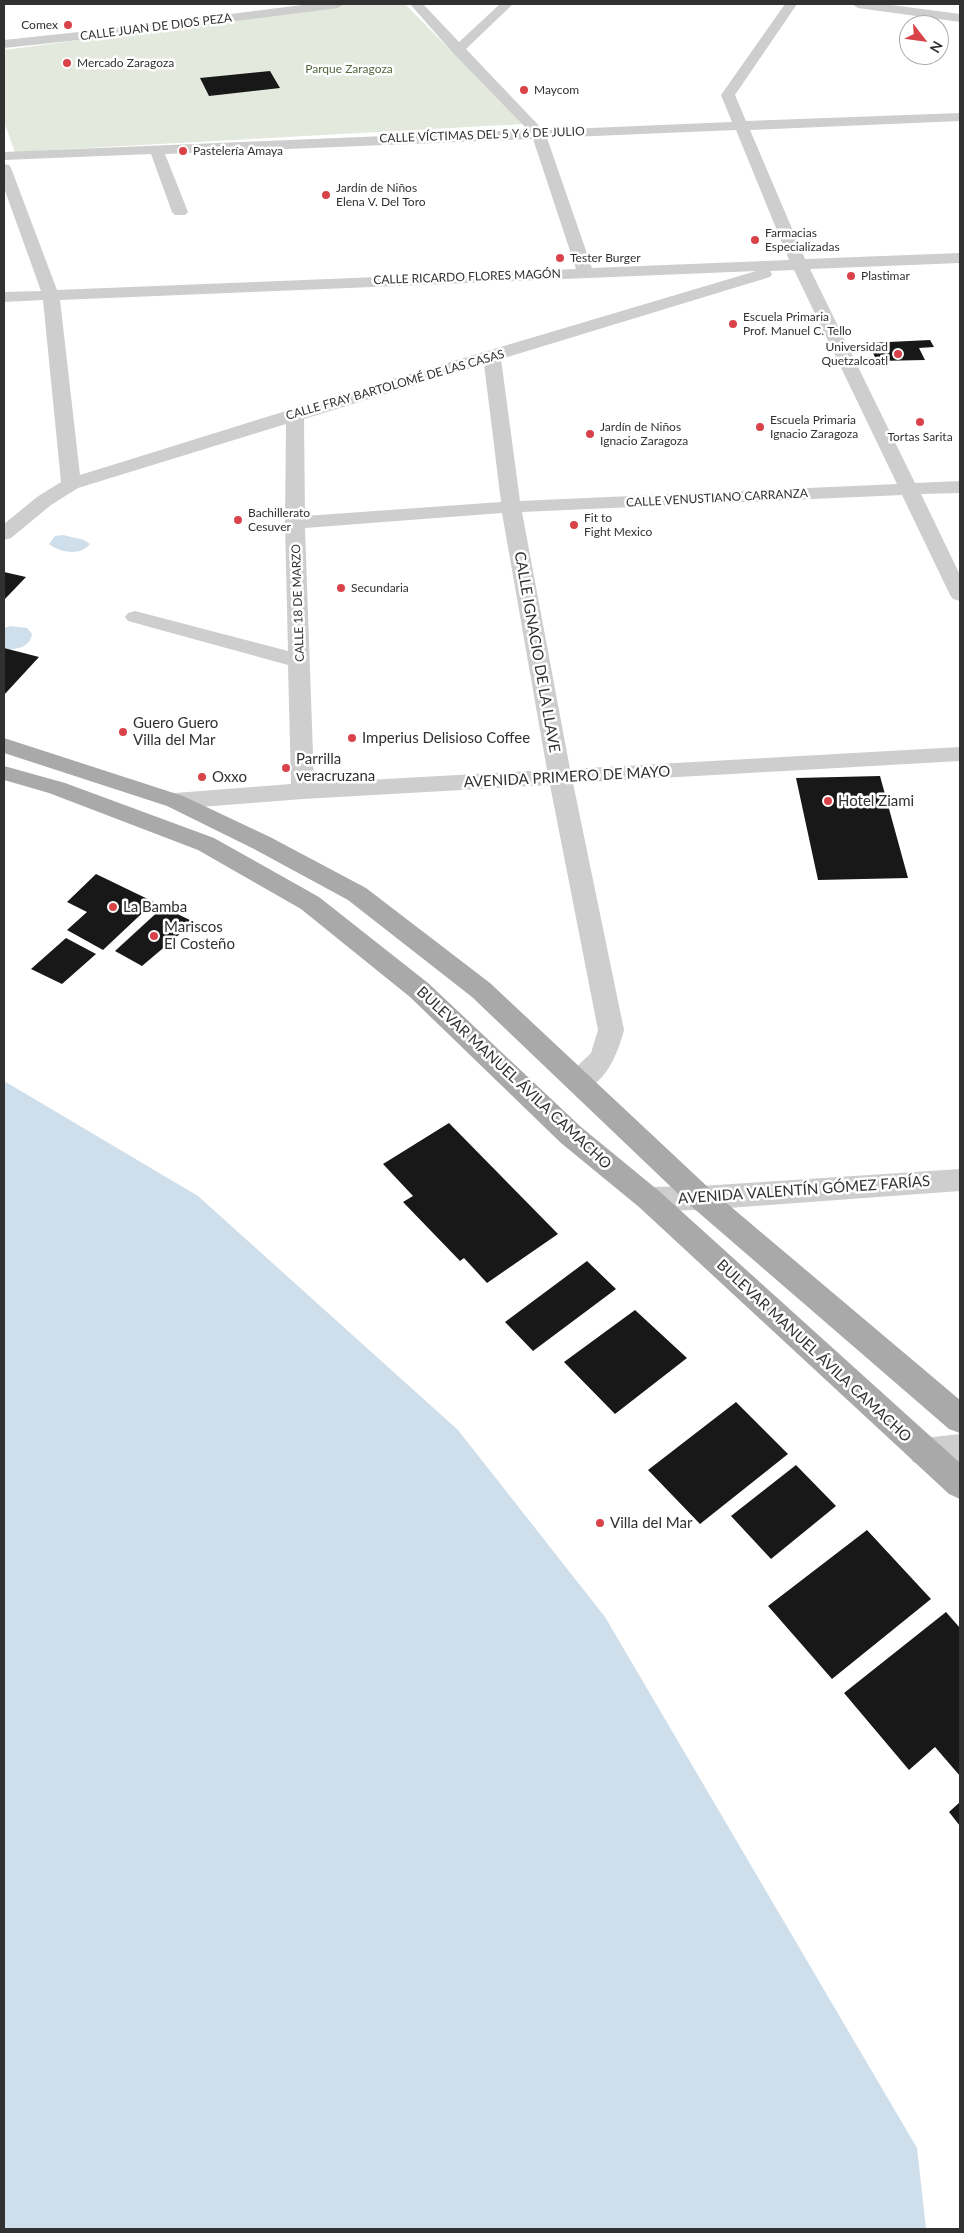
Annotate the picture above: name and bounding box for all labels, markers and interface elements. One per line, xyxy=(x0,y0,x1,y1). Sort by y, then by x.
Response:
street label: CALLE JUAN DE DIOS PEZA xyxy=(79,11,233,43)
north arrow xyxy=(899,15,949,65)
place label: Comex xyxy=(21,18,58,32)
marker: Comex xyxy=(62,19,74,31)
text: N xyxy=(927,38,947,56)
place label: Mercado Zaragoza xyxy=(77,56,174,70)
marker: Mercado Zaragoza xyxy=(61,57,73,69)
park label: Parque Zaragoza xyxy=(305,62,393,76)
place label: Maycom xyxy=(534,83,579,97)
marker: Maycom xyxy=(518,84,530,96)
street label: CALLE VÍCTIMAS DEL 5 Y 6 DE JULIO xyxy=(379,124,585,146)
place label: Pastelería Amaya xyxy=(193,144,283,158)
marker: Pastelería Amaya xyxy=(177,145,189,157)
place label: Jardín de Niños Elena V. Del Toro xyxy=(336,181,426,209)
marker: Jardín de Niños Elena V. Del Toro xyxy=(320,189,332,201)
place label: Farmacias Especializadas xyxy=(765,226,840,254)
marker: Farmacias Especializadas xyxy=(749,234,761,246)
place label: Tester Burger xyxy=(570,251,641,265)
marker: Tester Burger xyxy=(554,252,566,264)
street label: CALLE RICARDO FLORES MAGÓN xyxy=(373,267,561,287)
place label: Plastimar xyxy=(861,269,910,283)
marker: Plastimar xyxy=(845,270,857,282)
place label: Escuela Primaria Prof. Manuel C. Tello xyxy=(743,310,852,338)
marker: Escuela Primaria Prof. Manuel C. Tello xyxy=(727,318,739,330)
place label: Universidad Quetzalcoatl xyxy=(822,340,888,368)
street label: CALLE FRAY BARTOLOMÉ DE LAS CASAS xyxy=(284,347,506,423)
marker: Universidad Quetzalcoatl xyxy=(892,348,904,360)
place label: Escuela Primaria Ignacio Zaragoza xyxy=(770,413,858,441)
marker: Tortas Sarita xyxy=(914,416,926,428)
place label: Jardín de Niños Ignacio Zaragoza xyxy=(600,420,688,448)
marker: Escuela Primaria Ignacio Zaragoza xyxy=(754,421,766,433)
marker: Jardín de Niños Ignacio Zaragoza xyxy=(584,428,596,440)
place label: Tortas Sarita xyxy=(887,430,953,444)
street label: CALLE VENUSTIANO CARRANZA xyxy=(626,486,808,510)
place label: Bachillerato Cesuver xyxy=(248,506,310,534)
place label: Fit to Fight Mexico xyxy=(584,511,652,539)
marker: Bachillerato Cesuver xyxy=(232,514,244,526)
marker: Fit to Fight Mexico xyxy=(568,519,580,531)
street label: CALLE 18 DE MARZO xyxy=(289,544,307,662)
street label: CALLE IGNACIO DE LA LLAVE xyxy=(510,550,564,754)
place label: Secundaria xyxy=(351,581,409,595)
marker: Secundaria xyxy=(335,582,347,594)
place label: Guero Guero Villa del Mar xyxy=(133,714,218,749)
marker: Guero Guero Villa del Mar xyxy=(117,726,129,738)
place label: Imperius Delisioso Coffee xyxy=(362,729,530,747)
marker: Imperius Delisioso Coffee xyxy=(346,732,358,744)
place label: Parrilla veracruzana xyxy=(296,750,375,785)
marker: Parrilla veracruzana xyxy=(280,762,292,774)
street label: AVENIDA PRIMERO DE MAYO xyxy=(463,763,671,791)
place label: Oxxo xyxy=(212,768,247,786)
marker: Oxxo xyxy=(196,771,208,783)
place label: Hotel Ziami xyxy=(838,792,914,810)
marker: Hotel Ziami xyxy=(822,795,834,807)
place label: La Bamba xyxy=(123,898,187,916)
marker: La Bamba xyxy=(107,901,119,913)
place label: Mariscos El Costeño xyxy=(164,918,235,953)
marker: Mariscos El Costeño xyxy=(148,930,160,942)
street label: BULEVAR MANUEL ÁVILA CAMACHO xyxy=(413,983,615,1173)
street label: AVENIDA VALENTÍN GÓMEZ FARÍAS xyxy=(677,1172,931,1208)
street label: BULEVAR MANUEL ÁVILA CAMACHO xyxy=(713,1256,915,1446)
place label: Villa del Mar xyxy=(610,1514,692,1532)
marker: Villa del Mar xyxy=(594,1517,606,1529)

